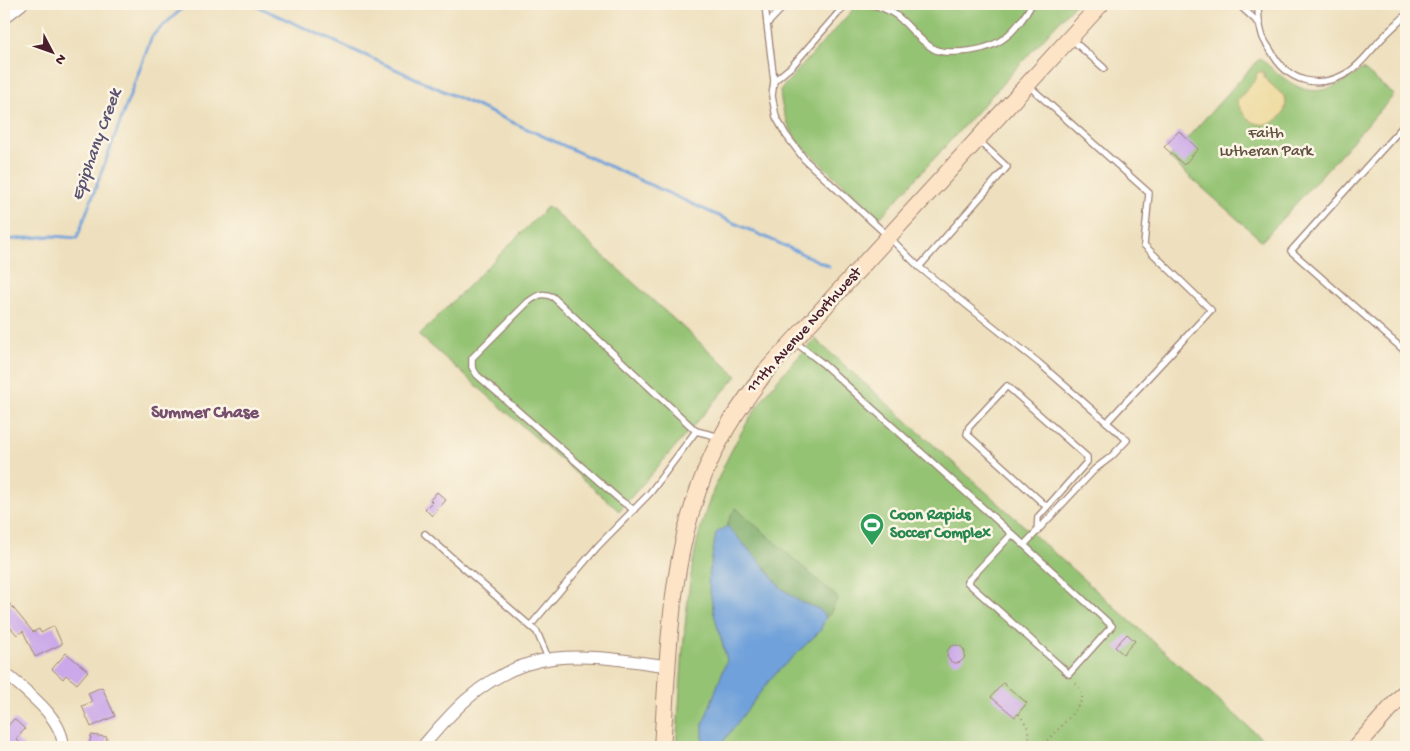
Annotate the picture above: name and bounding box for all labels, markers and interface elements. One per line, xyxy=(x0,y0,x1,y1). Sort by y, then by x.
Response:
north arrow xyxy=(28,28,78,78)
text: N xyxy=(51,50,69,68)
water label: Epiphany Creek xyxy=(67,85,128,204)
park label: Faith Lutheran Park xyxy=(1219,125,1314,162)
street label: 111th Avenue Northwest xyxy=(743,263,868,399)
district label: Summer Chase xyxy=(151,403,260,424)
place label: Coon Rapids Soccer Complex xyxy=(889,507,991,544)
sports icon: Coon Rapids Soccer Complex xyxy=(859,512,885,546)

